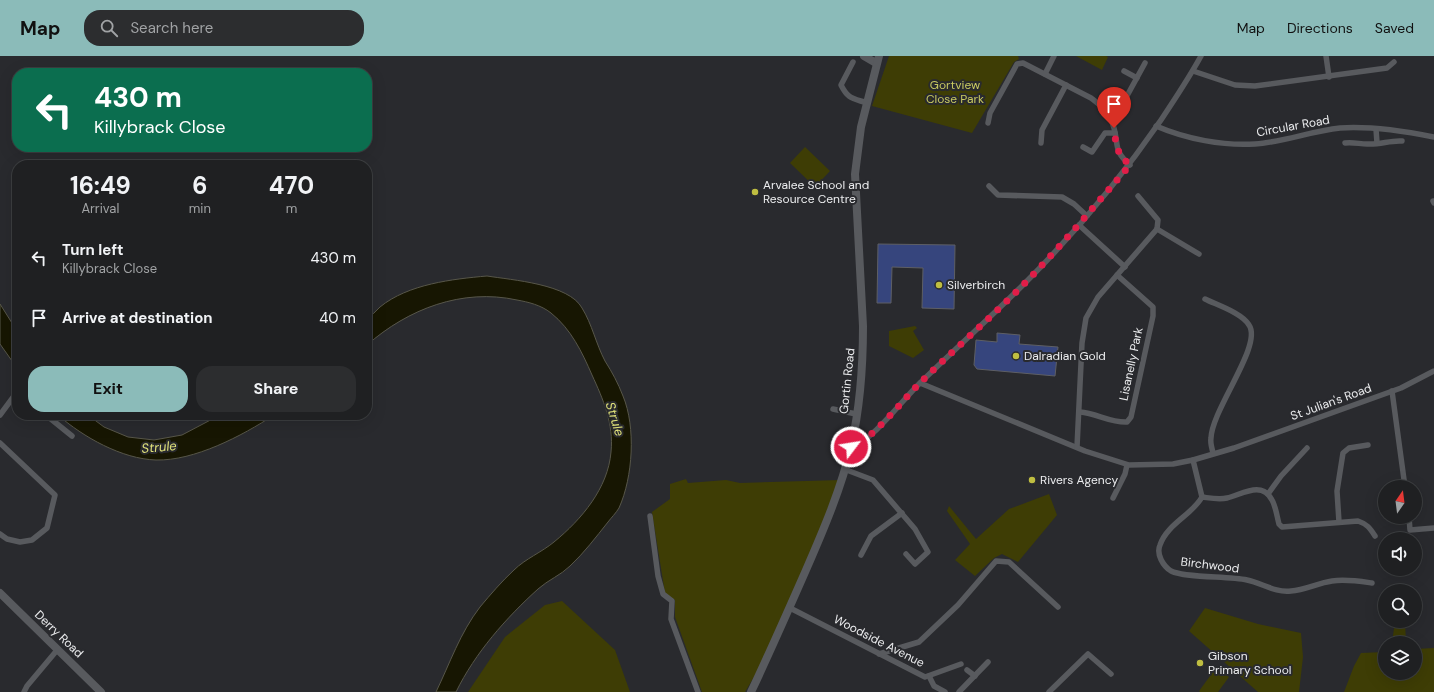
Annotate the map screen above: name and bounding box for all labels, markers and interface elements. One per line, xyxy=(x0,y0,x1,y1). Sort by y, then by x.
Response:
search box xyxy=(84,10,364,46)
text: Map xyxy=(20,16,60,41)
icon: search xyxy=(98,17,120,39)
text: Search here xyxy=(130,18,213,38)
text: Map xyxy=(1237,19,1265,37)
text: Directions xyxy=(1287,19,1353,37)
text: Saved xyxy=(1375,19,1414,37)
park label: Gortview Close Park xyxy=(926,77,984,107)
text: 430 m xyxy=(94,79,182,116)
icon: left xyxy=(28,84,80,136)
pin xyxy=(1097,87,1131,128)
icon: arrive xyxy=(1103,93,1125,115)
street label: Circular Road xyxy=(1255,112,1331,140)
text: Killybrack Close xyxy=(94,115,226,139)
text: 16:49 xyxy=(70,170,131,201)
text: 6 xyxy=(192,170,207,201)
text: 470 xyxy=(269,170,314,201)
place label: Arvalee School and Resource Centre xyxy=(763,177,869,207)
marker: Arvalee School and Resource Centre xyxy=(750,187,760,197)
text: Arrival xyxy=(81,200,119,217)
text: min xyxy=(189,200,211,217)
text: m xyxy=(286,200,297,217)
text: Turn left xyxy=(62,240,123,260)
icon: left xyxy=(28,247,50,269)
text: 430 m xyxy=(310,248,356,268)
text: Killybrack Close xyxy=(62,260,157,277)
place label: Silverbirch xyxy=(947,277,1005,293)
marker: Silverbirch xyxy=(934,280,944,290)
icon: arrive xyxy=(28,307,50,329)
text: Arrive at destination xyxy=(62,308,213,328)
text: 40 m xyxy=(319,308,356,328)
street label: Lisanelly Park xyxy=(1115,326,1147,402)
street label: Gortin Road xyxy=(836,347,858,415)
place label: Dalradian Gold xyxy=(1024,348,1106,364)
marker: Dalradian Gold xyxy=(1011,351,1021,361)
button: Exit xyxy=(28,366,188,412)
button: Share xyxy=(196,366,356,412)
street label: St Julian's Road xyxy=(1288,380,1374,424)
water label: Strule xyxy=(602,400,628,438)
position arrow xyxy=(830,426,872,468)
water label: Strule xyxy=(141,437,177,457)
place label: Rivers Agency xyxy=(1040,472,1118,488)
marker: Rivers Agency xyxy=(1027,475,1037,485)
north arrow xyxy=(1378,480,1422,524)
map controls xyxy=(1378,480,1422,680)
button: sound xyxy=(1378,532,1422,576)
street label: Birchwood xyxy=(1180,553,1240,577)
button: search xyxy=(1378,584,1422,628)
street label: Derry Road xyxy=(31,607,87,661)
street label: Woodside Avenue xyxy=(831,611,927,671)
button: layers xyxy=(1378,636,1422,680)
place label: Gibson Primary School xyxy=(1208,648,1291,678)
marker: Gibson Primary School xyxy=(1195,658,1205,668)

